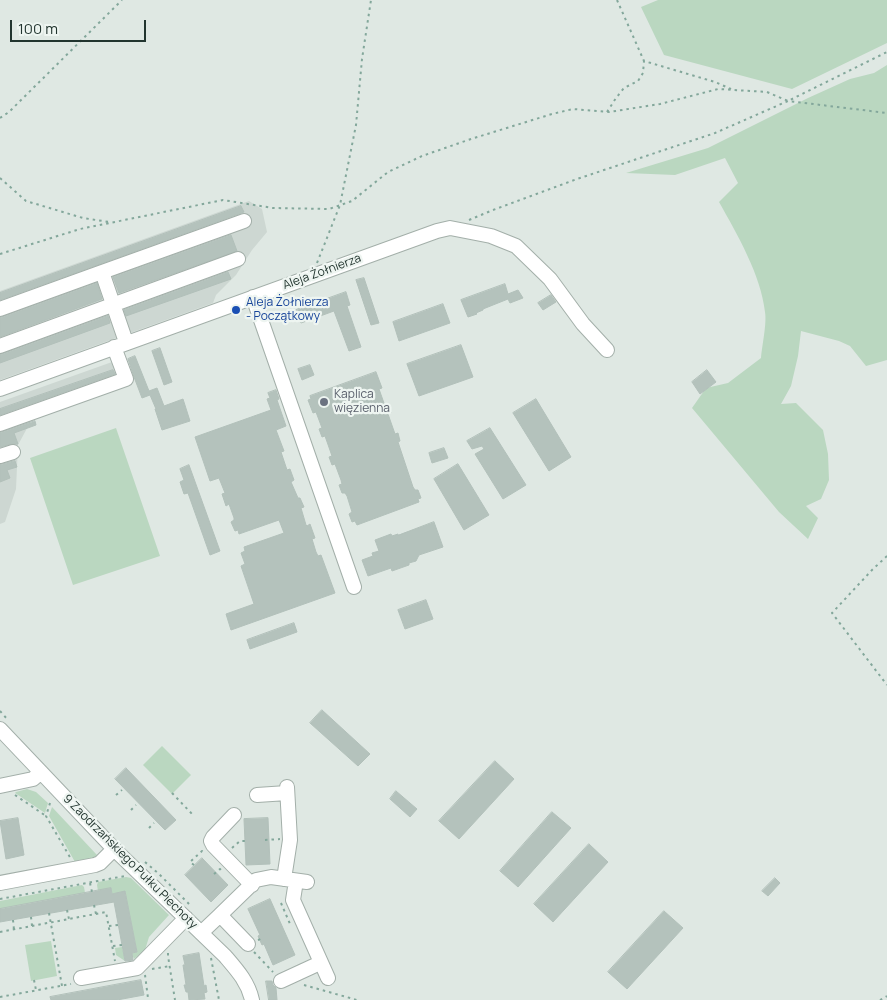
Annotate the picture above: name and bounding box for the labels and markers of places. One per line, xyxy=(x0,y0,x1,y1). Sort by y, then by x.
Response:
place label: Aleja Żołnierza - Początkowy xyxy=(246,296,328,324)
marker: Aleja Żołnierza - Początkowy xyxy=(230,304,242,316)
place label: Kaplica więzienna xyxy=(334,388,390,416)
marker: Kaplica więzienna xyxy=(318,396,330,408)

